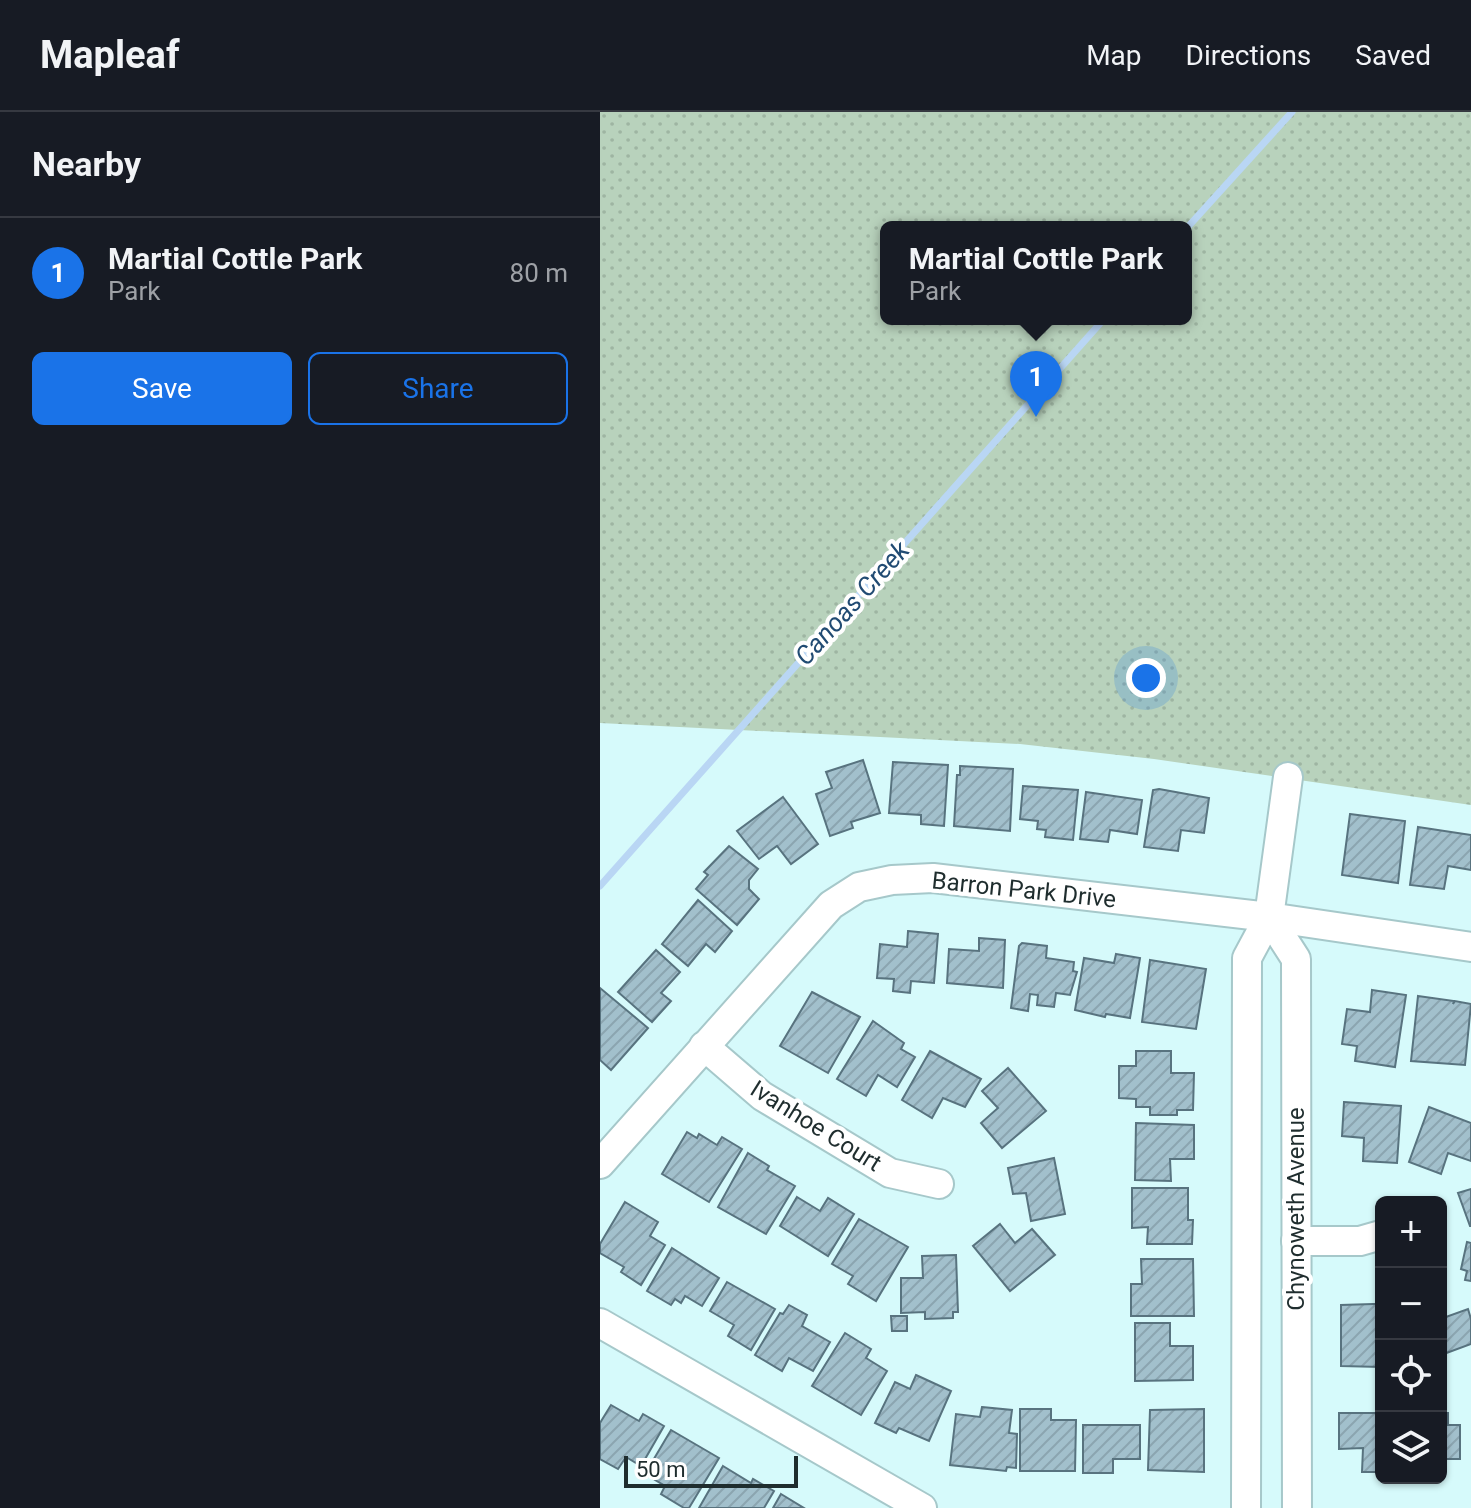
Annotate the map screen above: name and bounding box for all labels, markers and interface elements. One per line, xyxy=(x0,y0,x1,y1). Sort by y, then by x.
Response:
text: Mapleaf xyxy=(40,33,180,77)
text: Map xyxy=(1086,39,1142,72)
text: Directions xyxy=(1186,39,1311,72)
text: Saved xyxy=(1355,39,1431,72)
text: Nearby xyxy=(32,144,141,184)
popup xyxy=(880,221,1192,325)
text: Martial Cottle Park xyxy=(108,241,362,276)
text: Martial Cottle Park xyxy=(909,241,1163,276)
text: 1 xyxy=(51,258,65,288)
text: 80 m xyxy=(510,258,568,288)
text: Park xyxy=(108,276,160,306)
text: Park xyxy=(909,276,961,306)
pin: 1 xyxy=(1010,351,1062,417)
button: Save xyxy=(32,352,292,425)
button: Share xyxy=(308,352,568,425)
water label: Canoas Creek xyxy=(789,534,916,671)
your location xyxy=(1126,658,1166,698)
street label: Barron Park Drive xyxy=(930,866,1118,914)
street label: Ivanhoe Court xyxy=(745,1075,887,1177)
street label: Chynoweth Avenue xyxy=(1282,1107,1310,1311)
map controls xyxy=(1375,1196,1447,1484)
button: + xyxy=(1375,1196,1447,1268)
button: − xyxy=(1375,1268,1447,1340)
button: locate xyxy=(1375,1340,1447,1412)
button: layers xyxy=(1375,1412,1447,1484)
scale bar xyxy=(624,1452,798,1488)
text: 50 m xyxy=(636,1457,685,1482)

